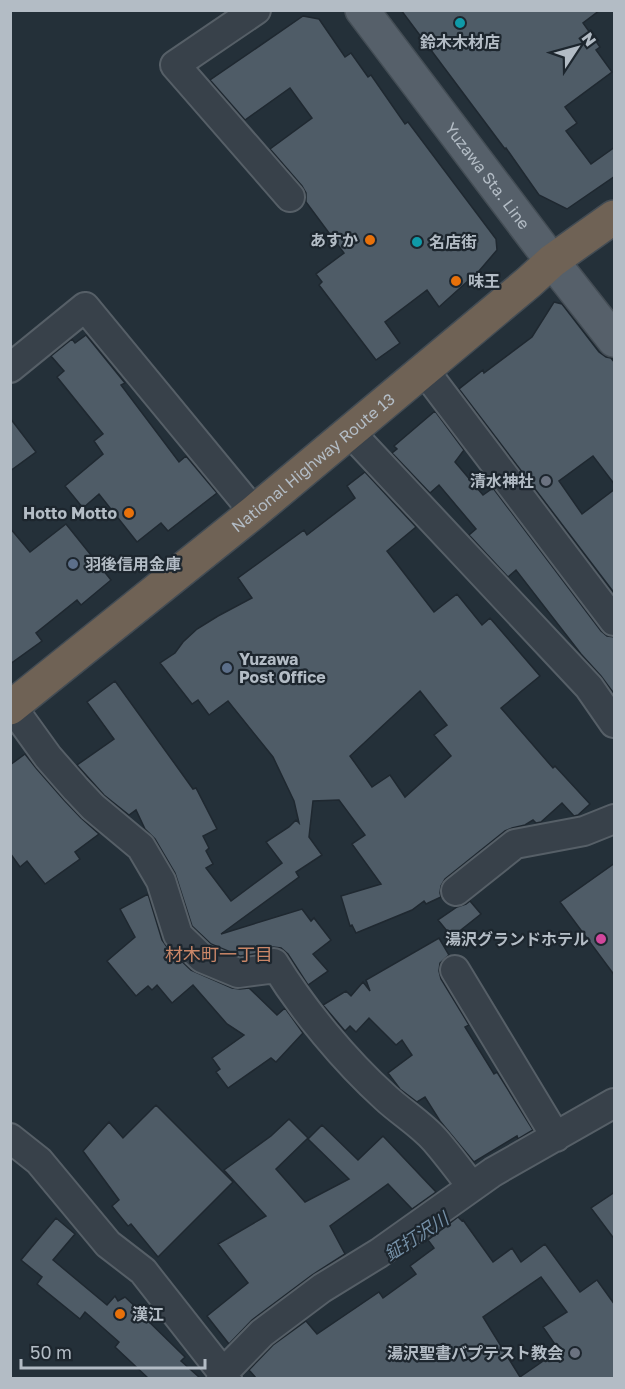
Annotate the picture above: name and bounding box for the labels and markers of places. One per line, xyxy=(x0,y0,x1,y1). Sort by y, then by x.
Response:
marker: 鈴木木材店 xyxy=(453,16,467,30)
place label: 鈴木木材店 xyxy=(420,32,500,52)
place label: あすか xyxy=(310,230,358,250)
place label: 名店街 xyxy=(429,232,477,252)
marker: あすか xyxy=(363,233,377,247)
marker: 名店街 xyxy=(410,235,424,249)
place label: 味王 xyxy=(468,271,500,291)
marker: 味王 xyxy=(449,274,463,288)
place label: 清水神社 xyxy=(470,471,534,491)
marker: 清水神社 xyxy=(539,474,553,488)
place label: Hotto Motto xyxy=(23,503,117,523)
marker: Hotto Motto xyxy=(122,506,136,520)
place label: 羽後信用金庫 xyxy=(85,554,181,574)
marker: 羽後信用金庫 xyxy=(66,557,80,571)
place label: Yuzawa Post Office xyxy=(239,649,326,687)
marker: Yuzawa Post Office xyxy=(220,661,234,675)
place label: 湯沢グランドホテル xyxy=(445,929,589,949)
marker: 湯沢グランドホテル xyxy=(594,932,608,946)
place label: 漢江 xyxy=(132,1304,164,1324)
marker: 漢江 xyxy=(113,1307,127,1321)
place label: 湯沢聖書バプテスト教会 xyxy=(387,1343,563,1363)
marker: 湯沢聖書バプテスト教会 xyxy=(568,1346,582,1360)

